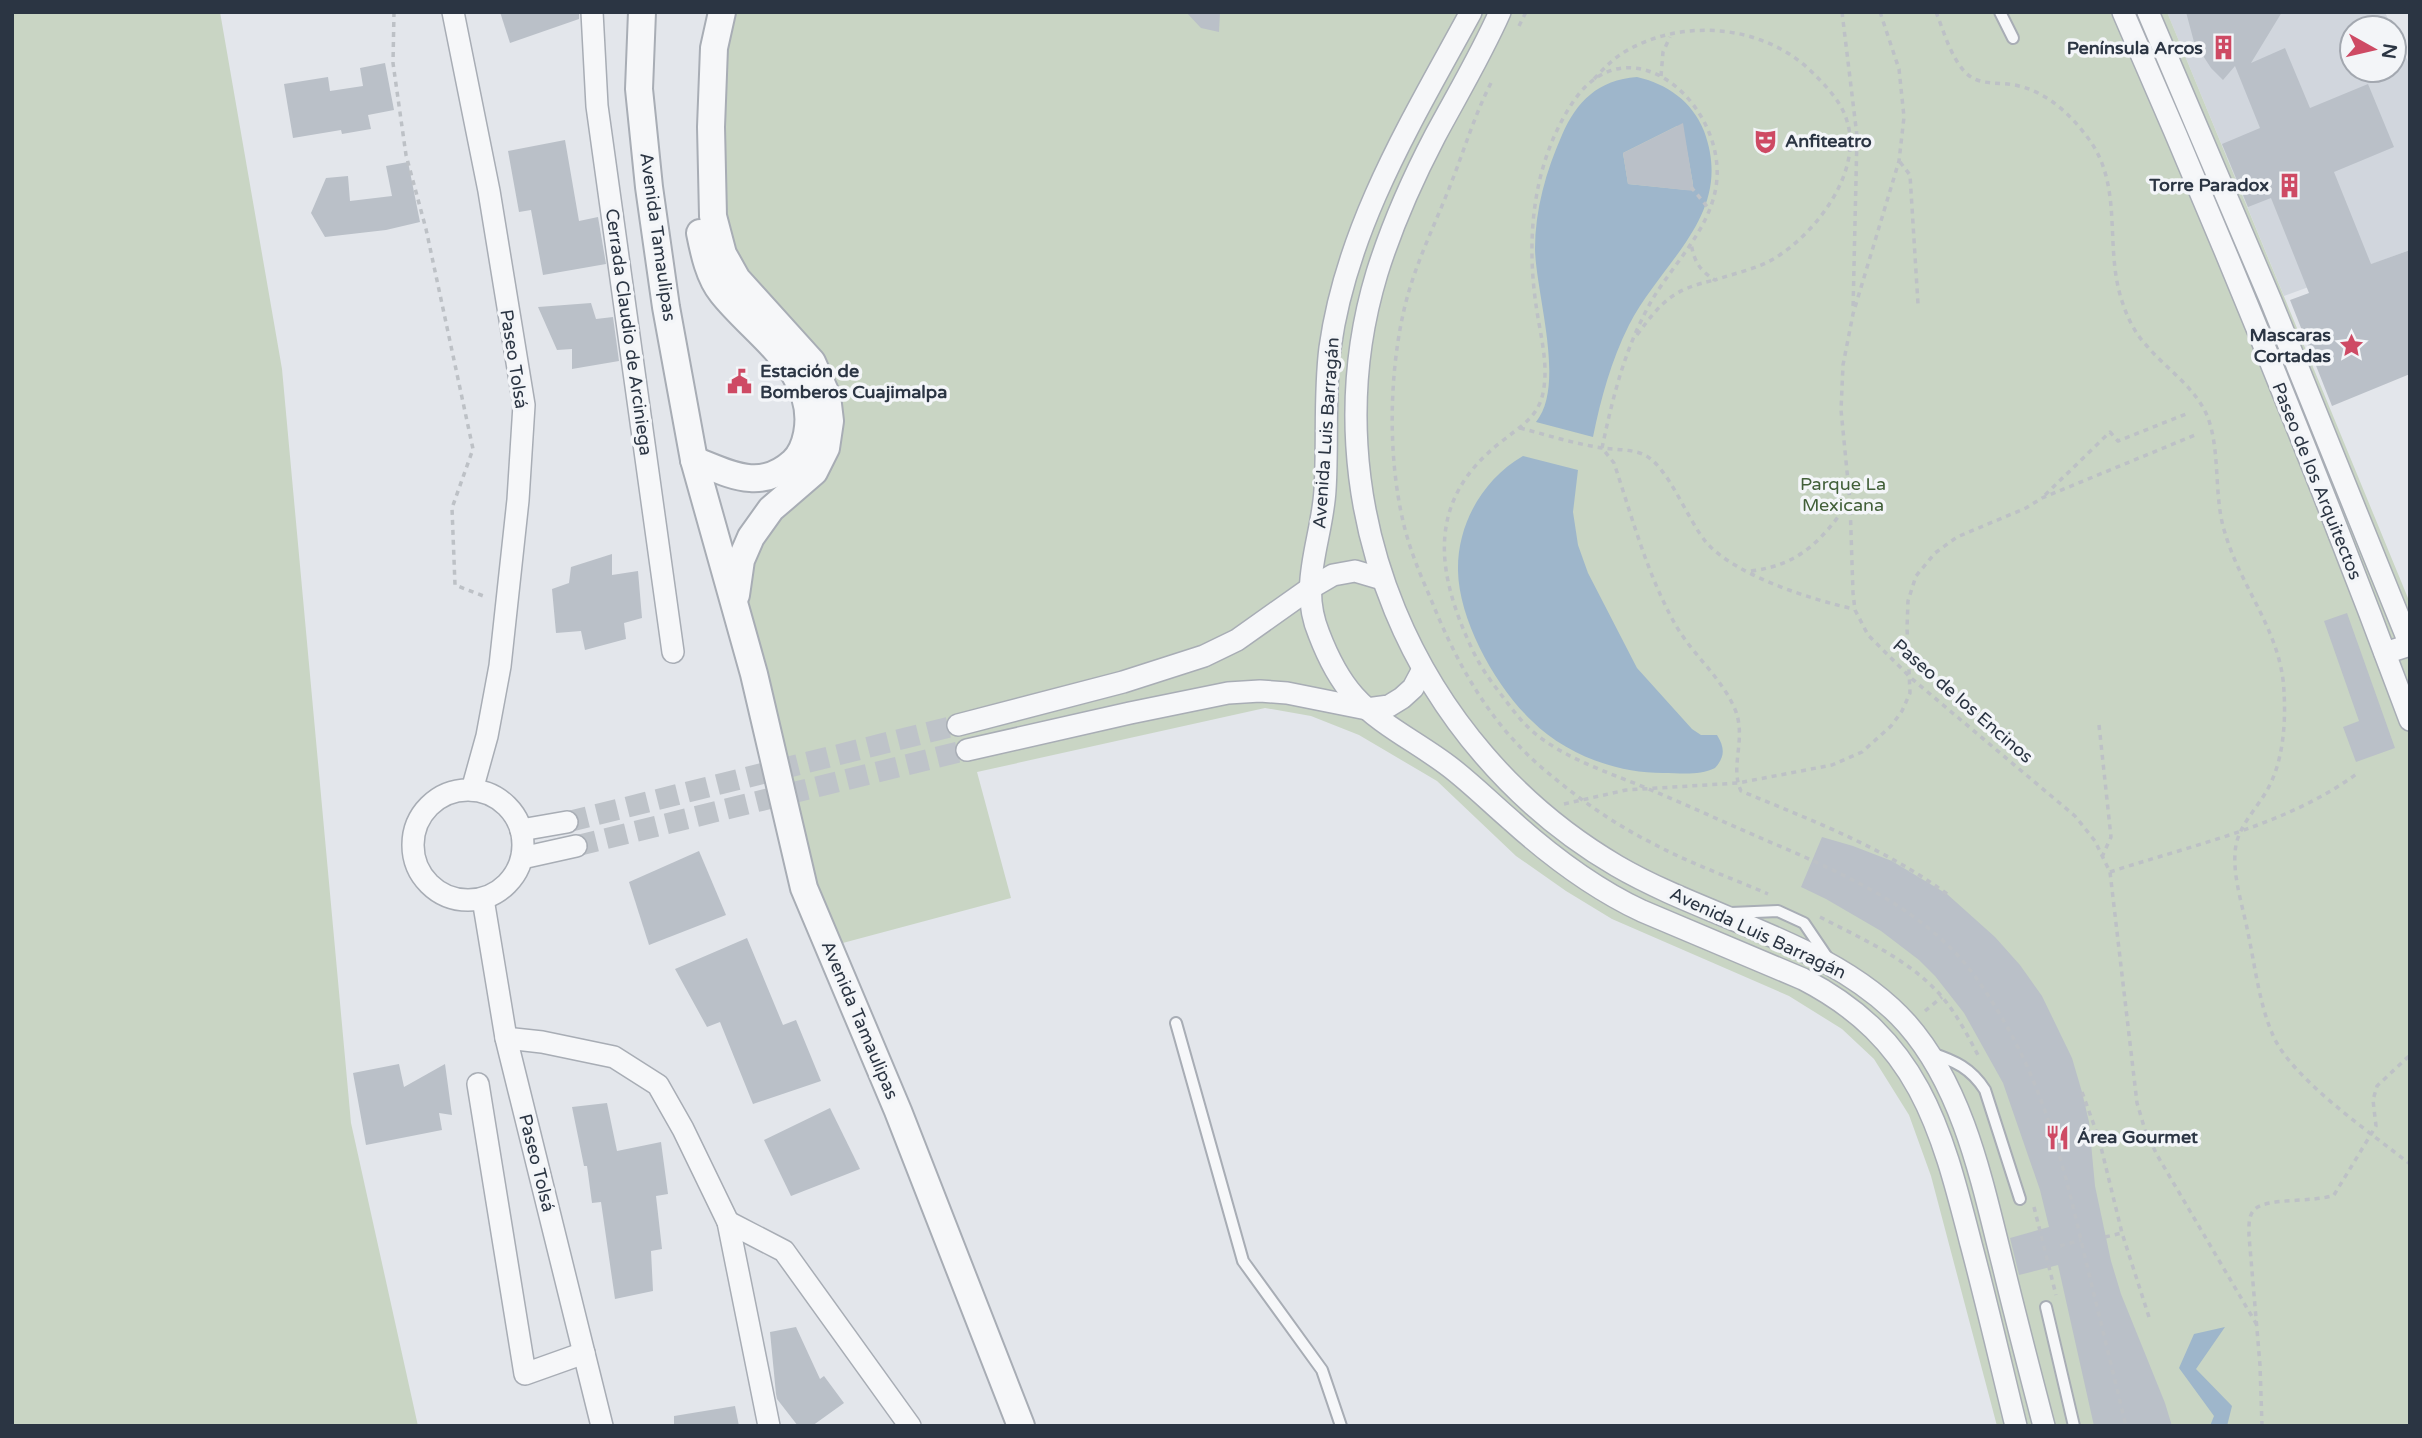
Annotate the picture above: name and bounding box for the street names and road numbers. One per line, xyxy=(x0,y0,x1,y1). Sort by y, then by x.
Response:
street label: Avenida Tamaulipas xyxy=(635,151,681,323)
street label: Cerrada Claudio de Arciniega xyxy=(601,207,657,457)
street label: Paseo Tolsá xyxy=(495,308,533,410)
street label: Avenida Luis Barragán xyxy=(1308,336,1344,530)
street label: Paseo de los Arquitectos xyxy=(2267,379,2367,583)
street label: Paseo de los Encinos xyxy=(1889,634,2037,768)
street label: Avenida Luis Barragán xyxy=(1666,882,1850,984)
street label: Avenida Tamaulipas xyxy=(817,937,903,1103)
street label: Paseo Tolsá xyxy=(514,1112,560,1214)

